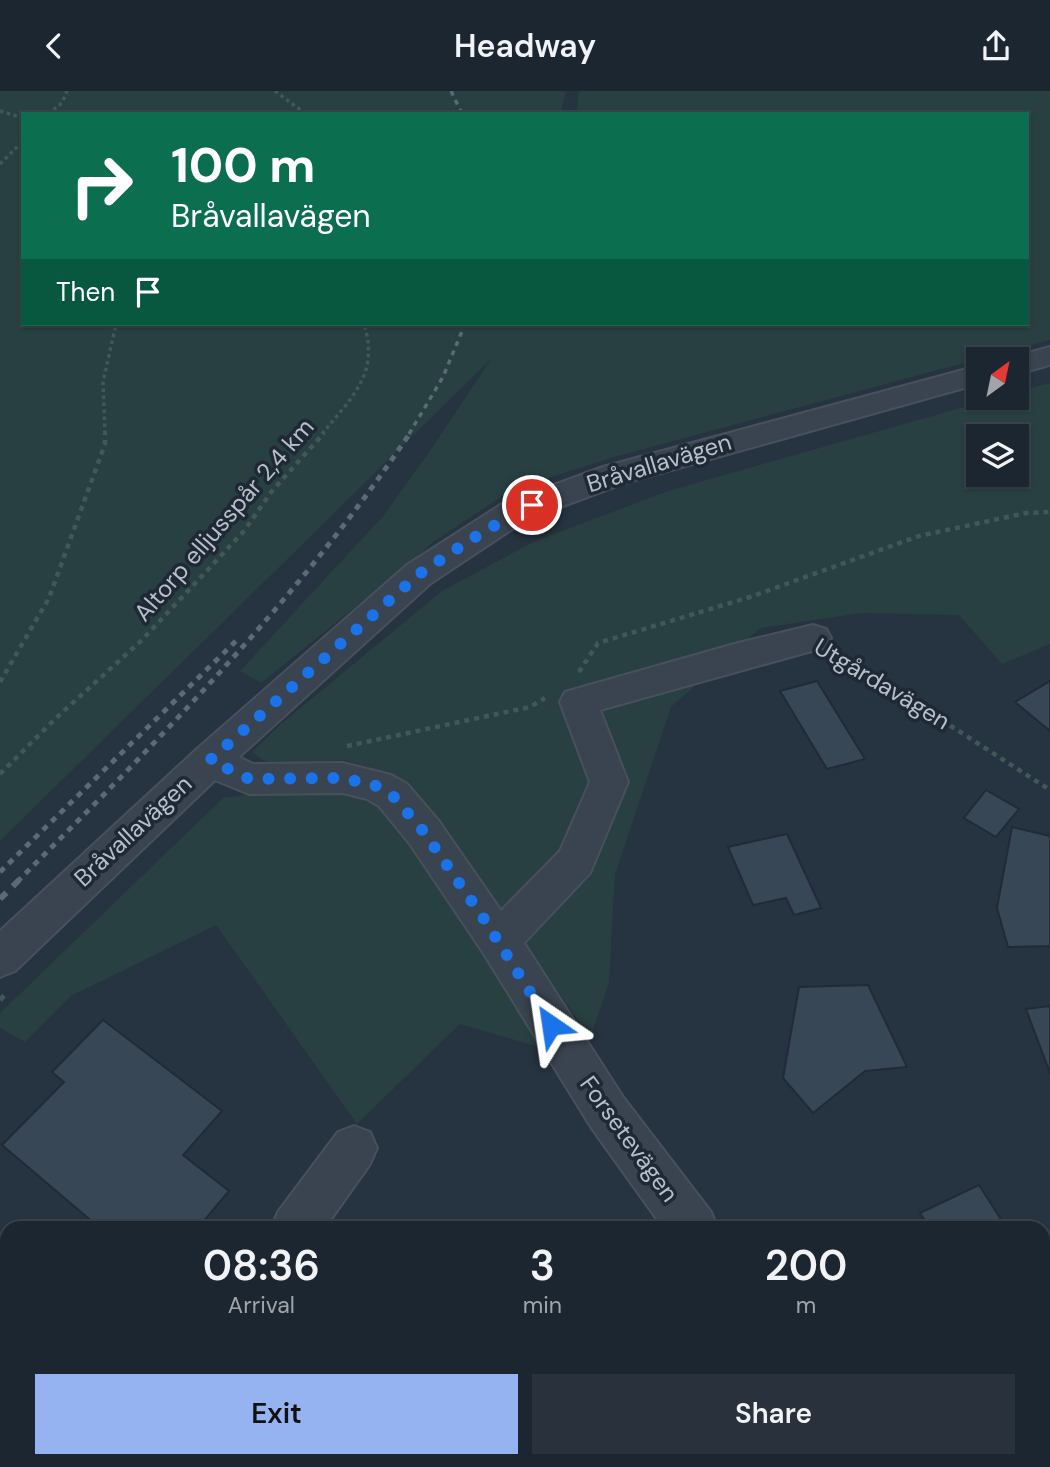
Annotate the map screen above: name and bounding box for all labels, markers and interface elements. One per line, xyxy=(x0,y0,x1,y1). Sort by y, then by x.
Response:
text: Headway xyxy=(454,25,596,67)
icon: back xyxy=(35,27,73,65)
icon: share xyxy=(977,27,1015,65)
text: 100 m xyxy=(171,133,315,197)
icon: right xyxy=(56,140,147,231)
text: Bråvallavägen xyxy=(171,195,371,237)
icon: arrive xyxy=(129,273,167,311)
text: Then xyxy=(56,275,115,309)
north arrow xyxy=(966,347,1029,409)
map controls xyxy=(966,347,1029,487)
street label: Altorp elljusspår 2,4 km xyxy=(127,412,320,628)
button: layers xyxy=(966,424,1029,487)
street label: Bråvallavägen xyxy=(583,426,735,499)
pin xyxy=(502,475,562,535)
icon: arrive xyxy=(513,486,551,524)
street label: Utgårdavägen xyxy=(809,631,956,736)
street label: Bråvallavägen xyxy=(67,768,198,893)
position arrow xyxy=(514,988,588,1062)
street label: Forsetevägen xyxy=(573,1070,686,1208)
text: 08:36 xyxy=(203,1238,320,1293)
text: 3 xyxy=(530,1238,555,1293)
text: 200 xyxy=(765,1238,847,1293)
text: Arrival xyxy=(228,1290,295,1320)
text: min xyxy=(523,1290,562,1320)
text: m xyxy=(796,1290,816,1320)
button: Exit xyxy=(35,1374,518,1454)
button: Share xyxy=(532,1374,1015,1454)

